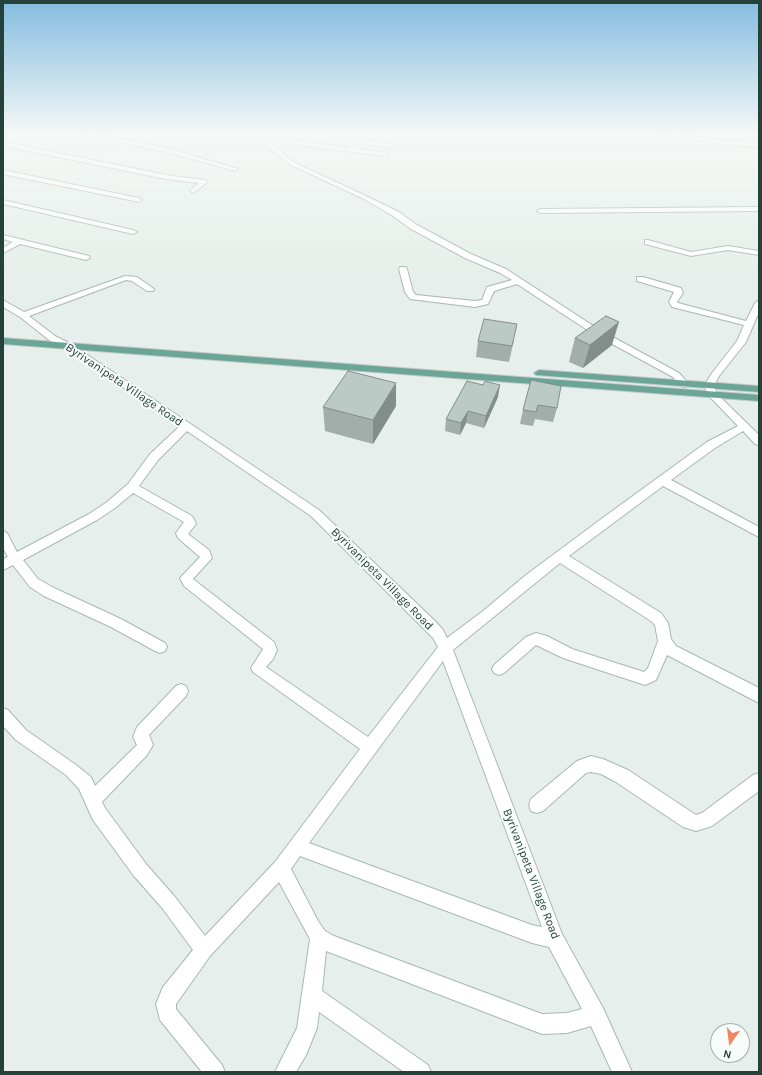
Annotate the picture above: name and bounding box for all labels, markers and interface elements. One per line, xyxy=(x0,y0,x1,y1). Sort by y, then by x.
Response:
street label: Byrivanipeta Village Road xyxy=(63,340,185,430)
street label: Byrivanipeta Village Road xyxy=(328,525,436,633)
street label: Byrivanipeta Village Road xyxy=(499,807,563,941)
north arrow xyxy=(710,1023,750,1063)
text: N xyxy=(722,1047,733,1061)

